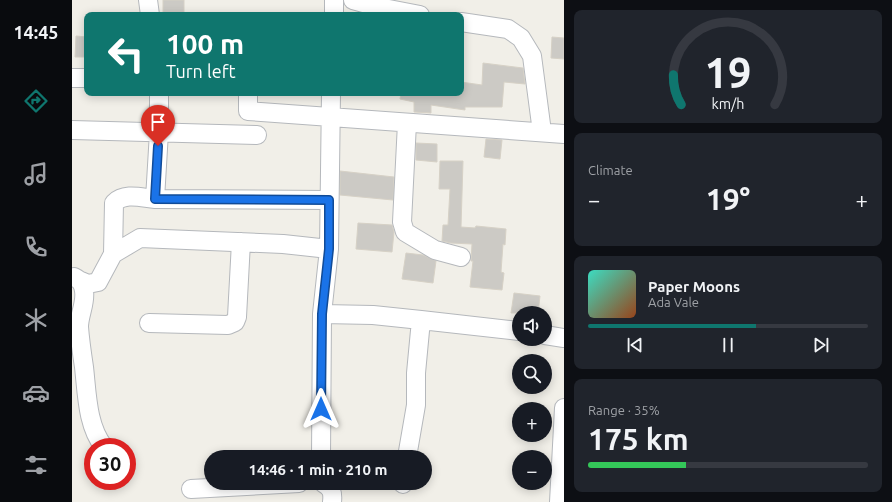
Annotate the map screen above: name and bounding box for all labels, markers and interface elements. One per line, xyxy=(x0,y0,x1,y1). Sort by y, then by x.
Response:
text: 14:45 xyxy=(13,22,59,42)
icon: left xyxy=(100,28,152,80)
text: 100 m xyxy=(166,28,244,59)
text: 19 xyxy=(705,48,751,95)
text: Turn left xyxy=(166,61,236,81)
icon: directions xyxy=(22,87,50,115)
text: km/h xyxy=(712,95,744,111)
pin xyxy=(141,105,175,146)
icon: arrive xyxy=(147,111,169,133)
icon: music xyxy=(22,160,50,188)
text: Climate xyxy=(588,163,633,177)
text: 19° xyxy=(706,182,750,216)
text: − xyxy=(588,187,600,212)
text: + xyxy=(856,187,868,212)
icon: phone xyxy=(22,233,50,261)
text: Paper Moons xyxy=(648,278,740,295)
text: Ada Vale xyxy=(648,295,699,309)
icon: climate xyxy=(22,306,50,334)
map controls xyxy=(512,306,552,490)
button: sound xyxy=(512,306,552,346)
icon: previous xyxy=(624,334,646,356)
icon: pause xyxy=(717,334,739,356)
icon: next xyxy=(810,334,832,356)
button: search xyxy=(512,354,552,394)
icon: car xyxy=(22,379,50,407)
position arrow xyxy=(300,388,342,430)
button: + xyxy=(512,402,552,442)
text: Range · 35% xyxy=(588,403,660,417)
text: 175 km xyxy=(588,422,689,456)
speed limit sign: 30 xyxy=(84,438,136,490)
button: − xyxy=(512,450,552,490)
icon: filters xyxy=(22,451,50,479)
text: 14:46 · 1 min · 210 m xyxy=(249,461,387,478)

